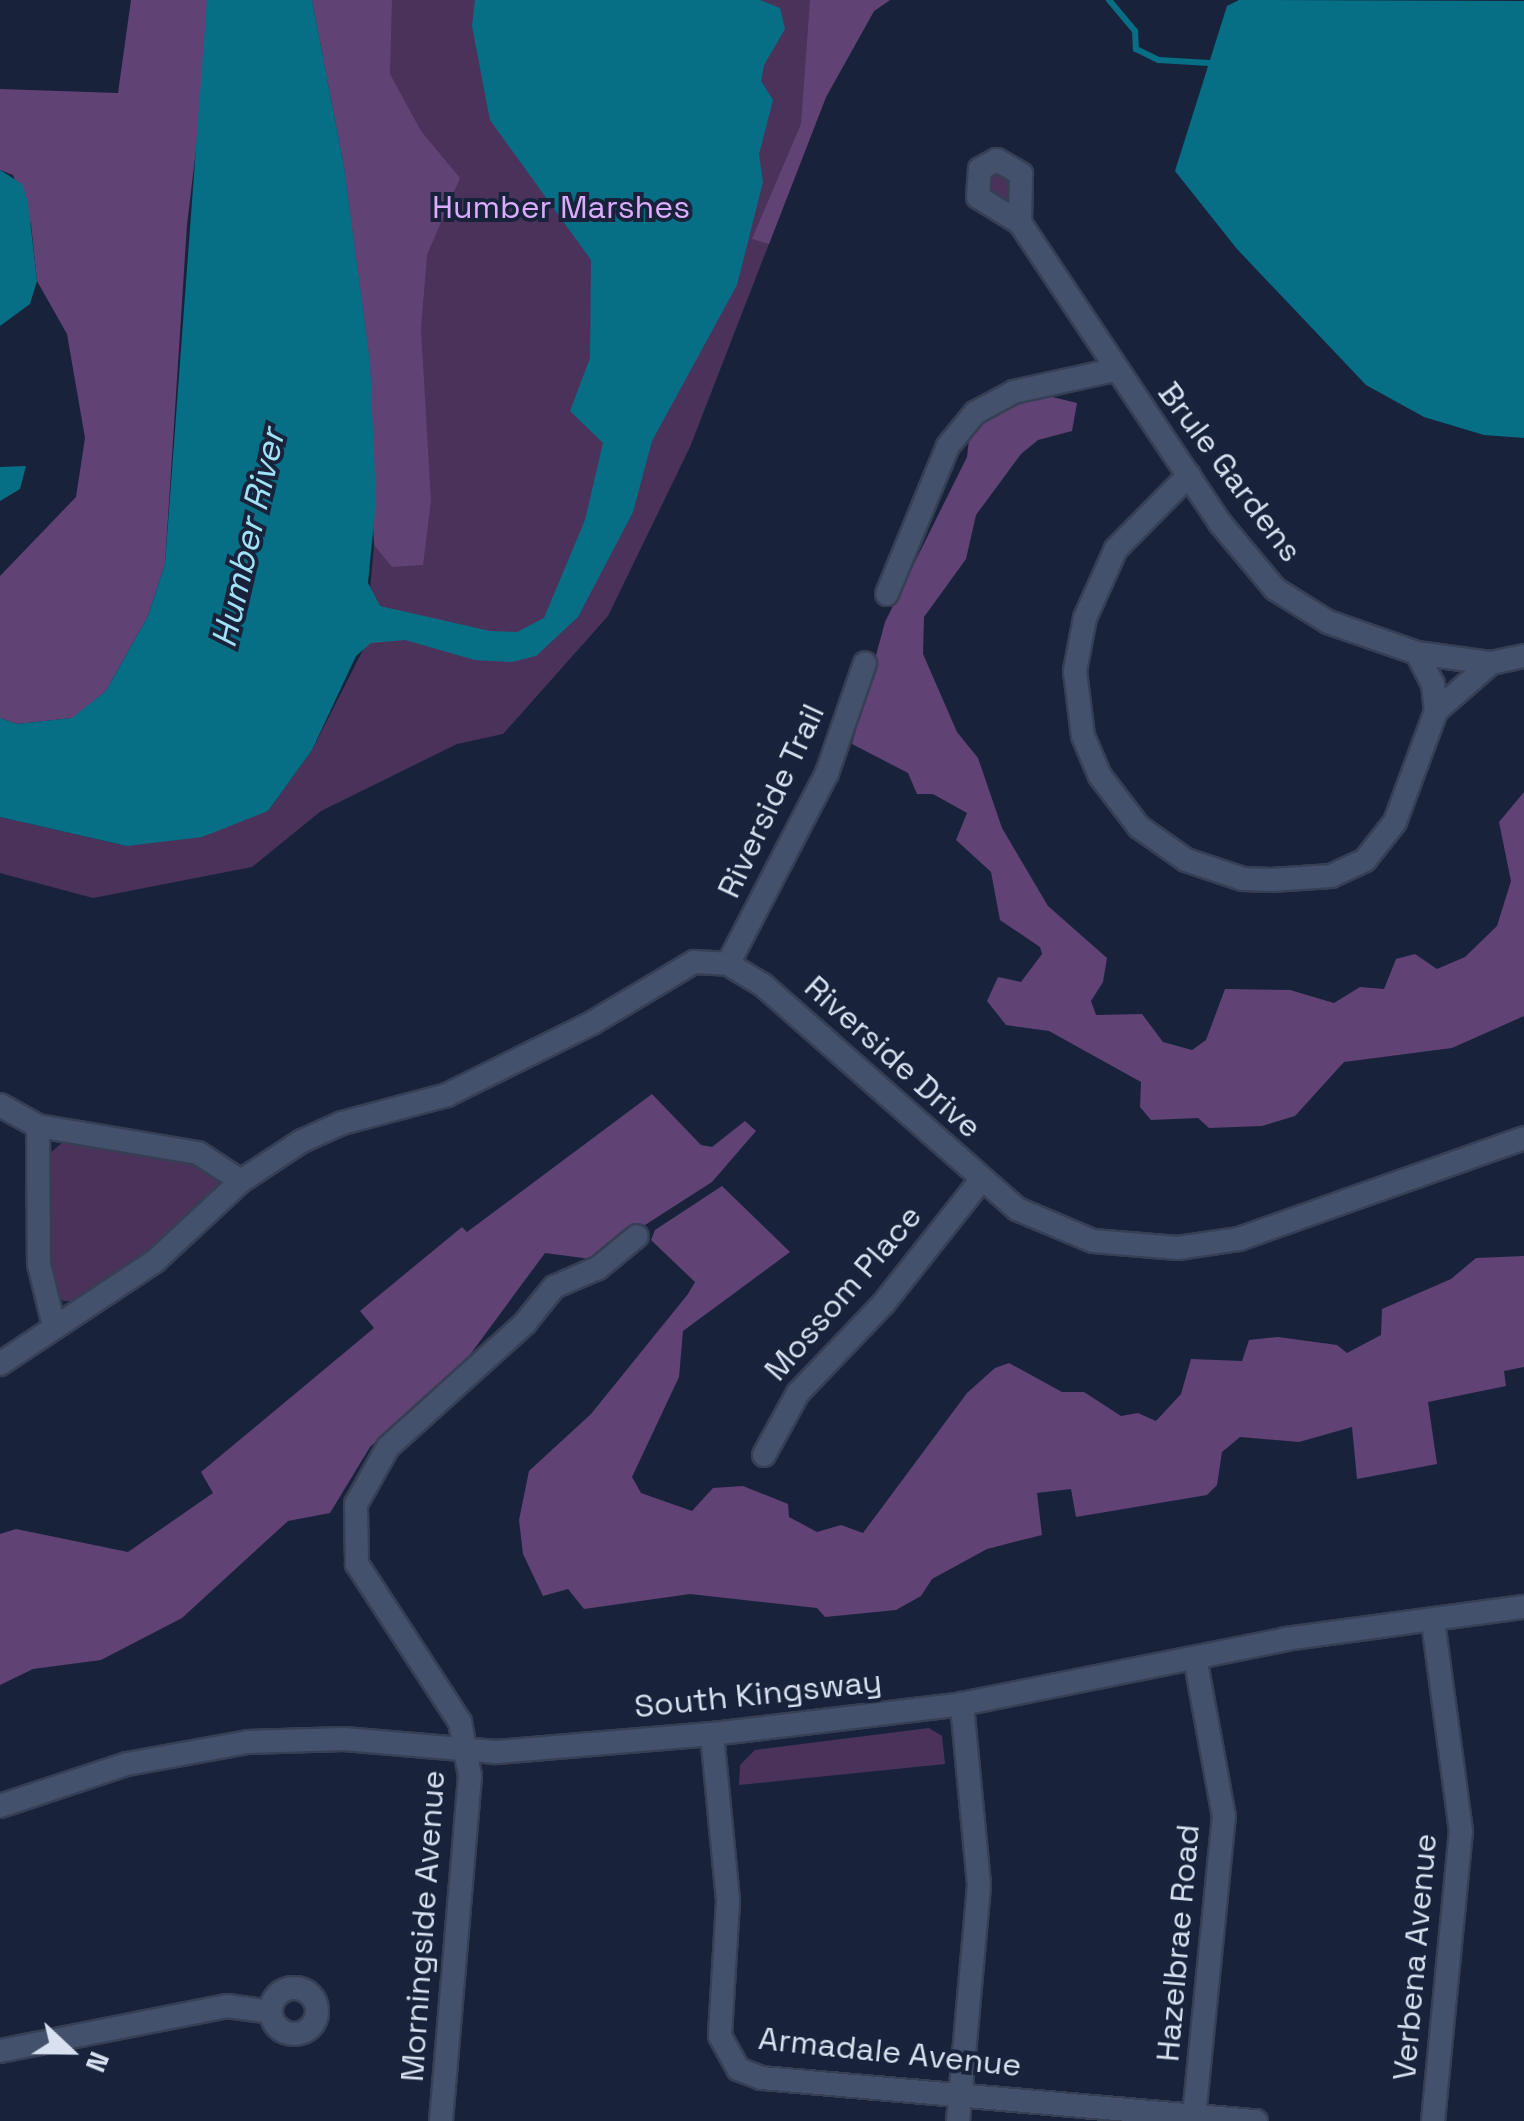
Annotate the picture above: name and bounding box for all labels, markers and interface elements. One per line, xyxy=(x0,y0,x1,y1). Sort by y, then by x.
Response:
park label: Humber Marshes xyxy=(432,188,690,226)
street label: Brule Gardens xyxy=(1150,375,1310,569)
water label: Humber River xyxy=(202,425,294,651)
street label: Riverside Trail xyxy=(709,698,833,904)
street label: Riverside Drive xyxy=(797,968,989,1146)
street label: Mossom Place xyxy=(756,1197,930,1389)
street label: South Kingsway xyxy=(632,1662,884,1726)
street label: Morningside Avenue xyxy=(393,1769,453,2083)
street label: Hazelbrae Road xyxy=(1149,1823,1207,2063)
street label: Verbena Avenue xyxy=(1385,1832,1445,2082)
north arrow xyxy=(20,2001,120,2101)
street label: Armadale Avenue xyxy=(756,2019,1024,2085)
text: N xyxy=(78,2047,118,2078)

